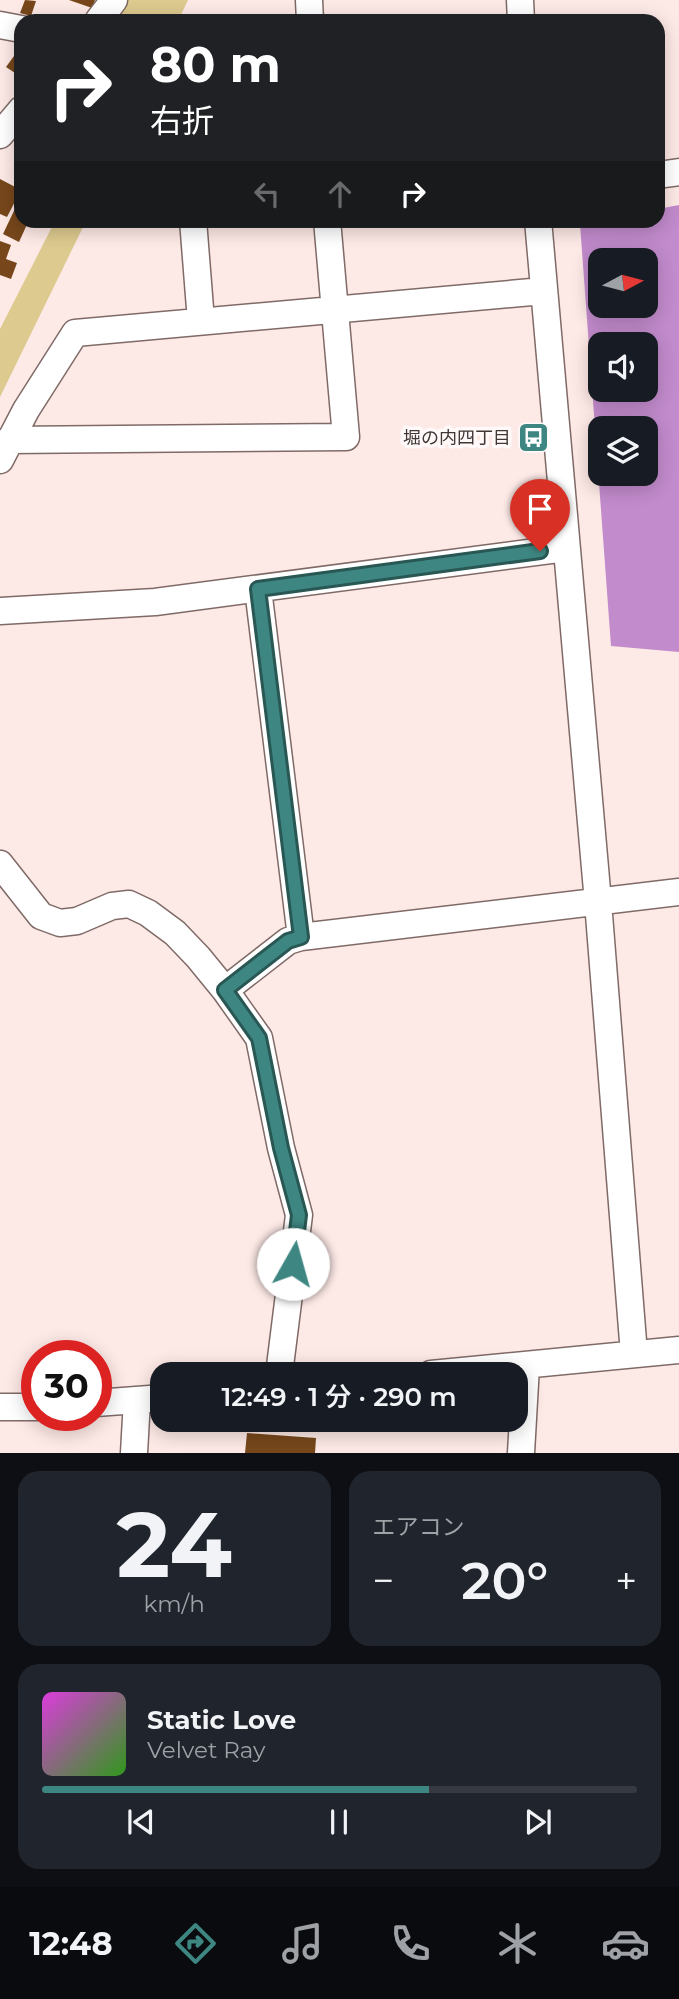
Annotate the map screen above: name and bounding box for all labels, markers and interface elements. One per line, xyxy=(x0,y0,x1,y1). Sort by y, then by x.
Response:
text: 80 m xyxy=(150,35,281,94)
icon: right xyxy=(35,42,126,133)
text: 右折 xyxy=(150,101,214,140)
icon: left xyxy=(248,175,286,213)
icon: ahead xyxy=(321,175,359,213)
icon: right xyxy=(394,175,432,213)
north arrow xyxy=(588,248,658,318)
map controls xyxy=(588,248,658,486)
button: sound xyxy=(588,332,658,402)
button: layers xyxy=(588,416,658,486)
bus stop icon: 堀の内四丁目 xyxy=(517,421,551,455)
place label: 堀の内四丁目 xyxy=(403,427,511,449)
pin xyxy=(510,479,570,551)
icon: arrive xyxy=(521,490,559,528)
position arrow xyxy=(256,1227,330,1301)
speed limit sign: 30 xyxy=(21,1340,112,1431)
text: 12:49 · 1 分 · 290 m xyxy=(221,1381,457,1413)
text: 24 xyxy=(117,1489,232,1600)
text: エアコン xyxy=(373,1513,465,1541)
text: 20° xyxy=(461,1549,548,1612)
text: − xyxy=(373,1557,394,1604)
text: + xyxy=(615,1557,637,1604)
text: km/h xyxy=(144,1590,205,1618)
text: Static Love xyxy=(147,1704,296,1736)
text: Velvet Ray xyxy=(147,1736,265,1764)
icon: previous xyxy=(122,1803,160,1841)
icon: pause xyxy=(320,1803,358,1841)
icon: next xyxy=(519,1803,557,1841)
icon: directions xyxy=(171,1919,220,1968)
icon: music xyxy=(278,1919,327,1968)
icon: phone xyxy=(386,1919,435,1968)
icon: climate xyxy=(493,1919,542,1968)
icon: car xyxy=(601,1919,650,1968)
text: 12:48 xyxy=(29,1924,113,1963)

